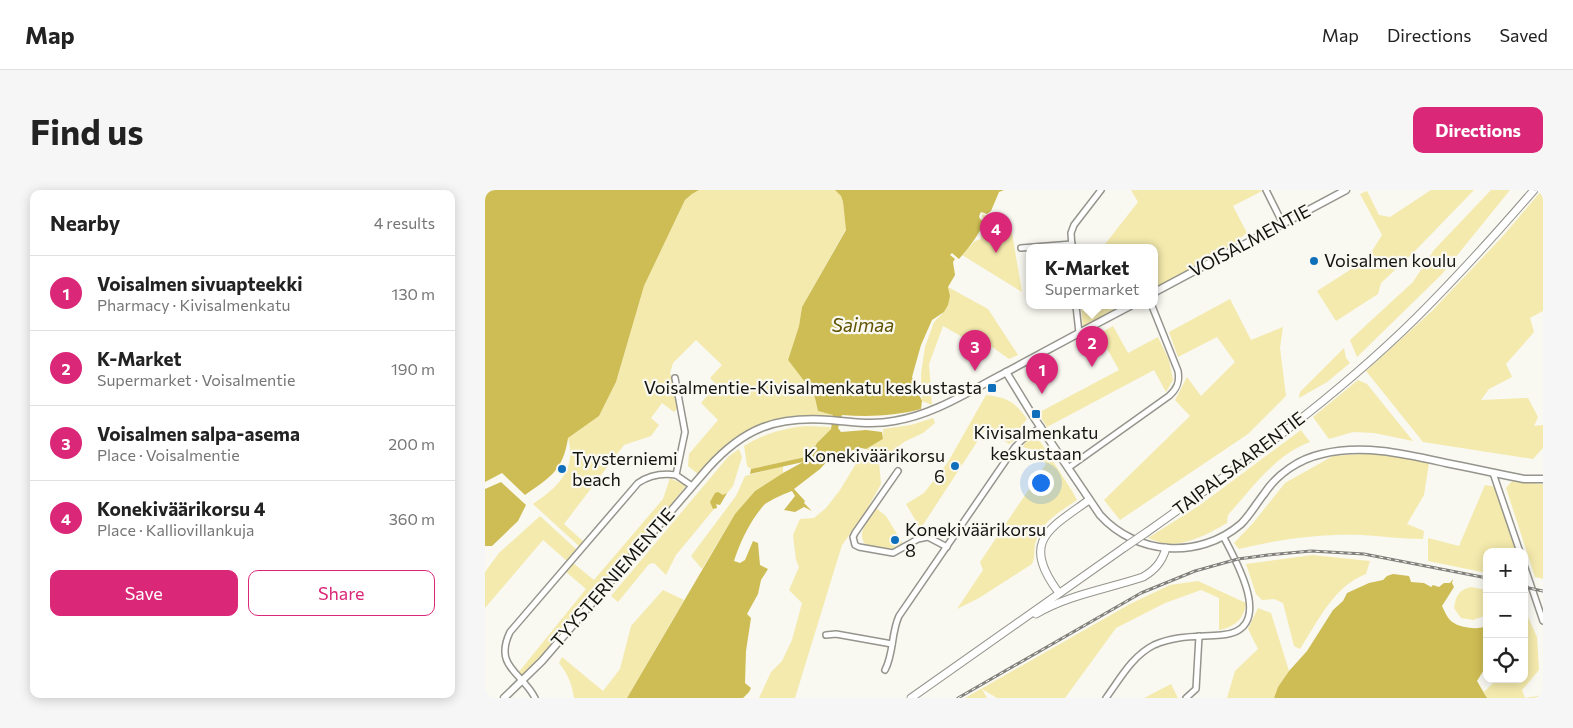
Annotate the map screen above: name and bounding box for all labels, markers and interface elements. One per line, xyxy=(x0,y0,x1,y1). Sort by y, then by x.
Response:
text: Map xyxy=(25,20,75,49)
text: Map xyxy=(1322,24,1359,46)
text: Directions xyxy=(1387,24,1471,46)
text: Saved xyxy=(1499,24,1548,46)
button: Directions xyxy=(1413,107,1543,153)
text: Find us xyxy=(30,109,144,152)
street label: VOISALMENTIE xyxy=(1185,199,1314,281)
text: Nearby xyxy=(50,210,120,235)
pin: 4 xyxy=(980,212,1012,253)
text: 4 results xyxy=(374,213,435,232)
popup xyxy=(1026,244,1158,309)
place label: Voisalmen koulu xyxy=(1324,249,1456,271)
marker: Voisalmen koulu xyxy=(1308,255,1320,267)
text: K-Market xyxy=(1045,256,1129,279)
text: Voisalmen sivuapteekki xyxy=(97,272,303,295)
text: Supermarket xyxy=(1045,279,1139,298)
text: 1 xyxy=(62,284,70,303)
text: 130 m xyxy=(392,284,435,303)
text: Pharmacy · Kivisalmenkatu xyxy=(97,295,290,314)
water label: Saimaa xyxy=(832,313,894,336)
pin: 2 xyxy=(1076,326,1108,367)
pin: 3 xyxy=(959,330,991,371)
text: K-Market xyxy=(97,347,182,370)
pin: 1 xyxy=(1026,353,1058,394)
text: 2 xyxy=(61,359,71,378)
text: 190 m xyxy=(391,359,435,378)
text: Supermarket · Voisalmentie xyxy=(97,370,295,389)
place label: Voisalmentie-Kivisalmenkatu keskustasta xyxy=(644,376,982,398)
marker: Voisalmentie-Kivisalmenkatu keskustasta xyxy=(986,382,998,394)
street label: TAIPALSAARENTIE xyxy=(1168,406,1309,520)
marker: Kivisalmenkatu keskustaan xyxy=(1030,408,1042,420)
place label: Kivisalmenkatu keskustaan xyxy=(974,421,1098,464)
text: Voisalmen salpa-asema xyxy=(97,422,300,445)
text: 3 xyxy=(61,434,71,453)
text: 200 m xyxy=(388,434,435,453)
place label: Konekiväärikorsu 6 xyxy=(804,444,945,487)
text: Place · Voisalmentie xyxy=(97,445,240,464)
place label: Tyysterniemi beach xyxy=(572,447,678,490)
marker: Konekiväärikorsu 6 xyxy=(949,460,961,472)
marker: Tyysterniemi beach xyxy=(556,463,568,475)
your location xyxy=(1028,470,1054,496)
text: Konekiväärikorsu 4 xyxy=(97,497,265,520)
street label: TYYSTERNIEMENTIE xyxy=(546,503,679,651)
text: 4 xyxy=(61,509,71,528)
text: 360 m xyxy=(389,509,435,528)
place label: Konekiväärikorsu 8 xyxy=(905,518,1046,561)
text: Place · Kalliovillankuja xyxy=(97,520,254,539)
marker: Konekiväärikorsu 8 xyxy=(889,534,901,546)
map controls xyxy=(1483,548,1528,683)
button: + xyxy=(1483,548,1528,593)
button: Save xyxy=(50,570,238,616)
button: Share xyxy=(248,570,435,616)
button: − xyxy=(1483,593,1528,638)
button: locate xyxy=(1483,638,1528,683)

